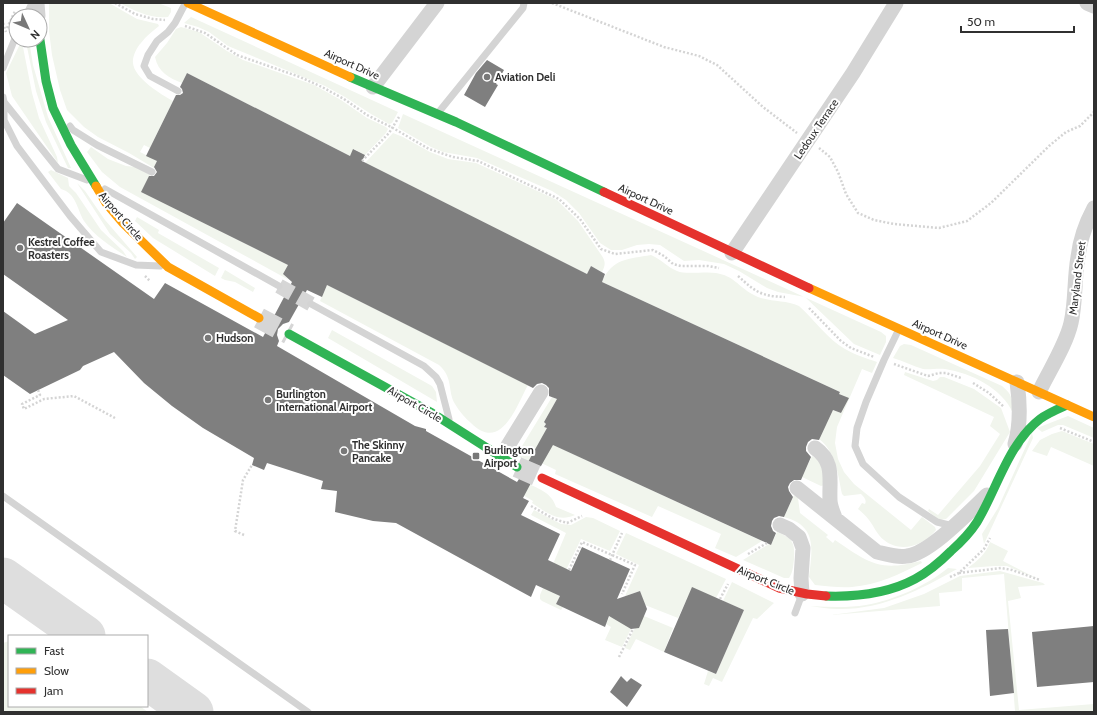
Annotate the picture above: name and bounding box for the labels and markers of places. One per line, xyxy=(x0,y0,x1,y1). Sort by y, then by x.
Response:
place label: Aviation Deli xyxy=(495,70,555,84)
marker: Aviation Deli xyxy=(482,72,492,82)
place label: Kestrel Coffee Roasters xyxy=(28,235,95,262)
marker: Kestrel Coffee Roasters xyxy=(15,243,25,253)
place label: Hudson xyxy=(216,331,253,345)
marker: Hudson xyxy=(203,333,213,343)
place label: Burlington International Airport xyxy=(276,387,373,414)
marker: Burlington International Airport xyxy=(263,395,273,405)
place label: The Skinny Pancake xyxy=(352,438,404,465)
place label: Burlington Airport xyxy=(484,443,534,470)
marker: The Skinny Pancake xyxy=(339,446,349,456)
marker: Burlington Airport xyxy=(471,451,481,461)

